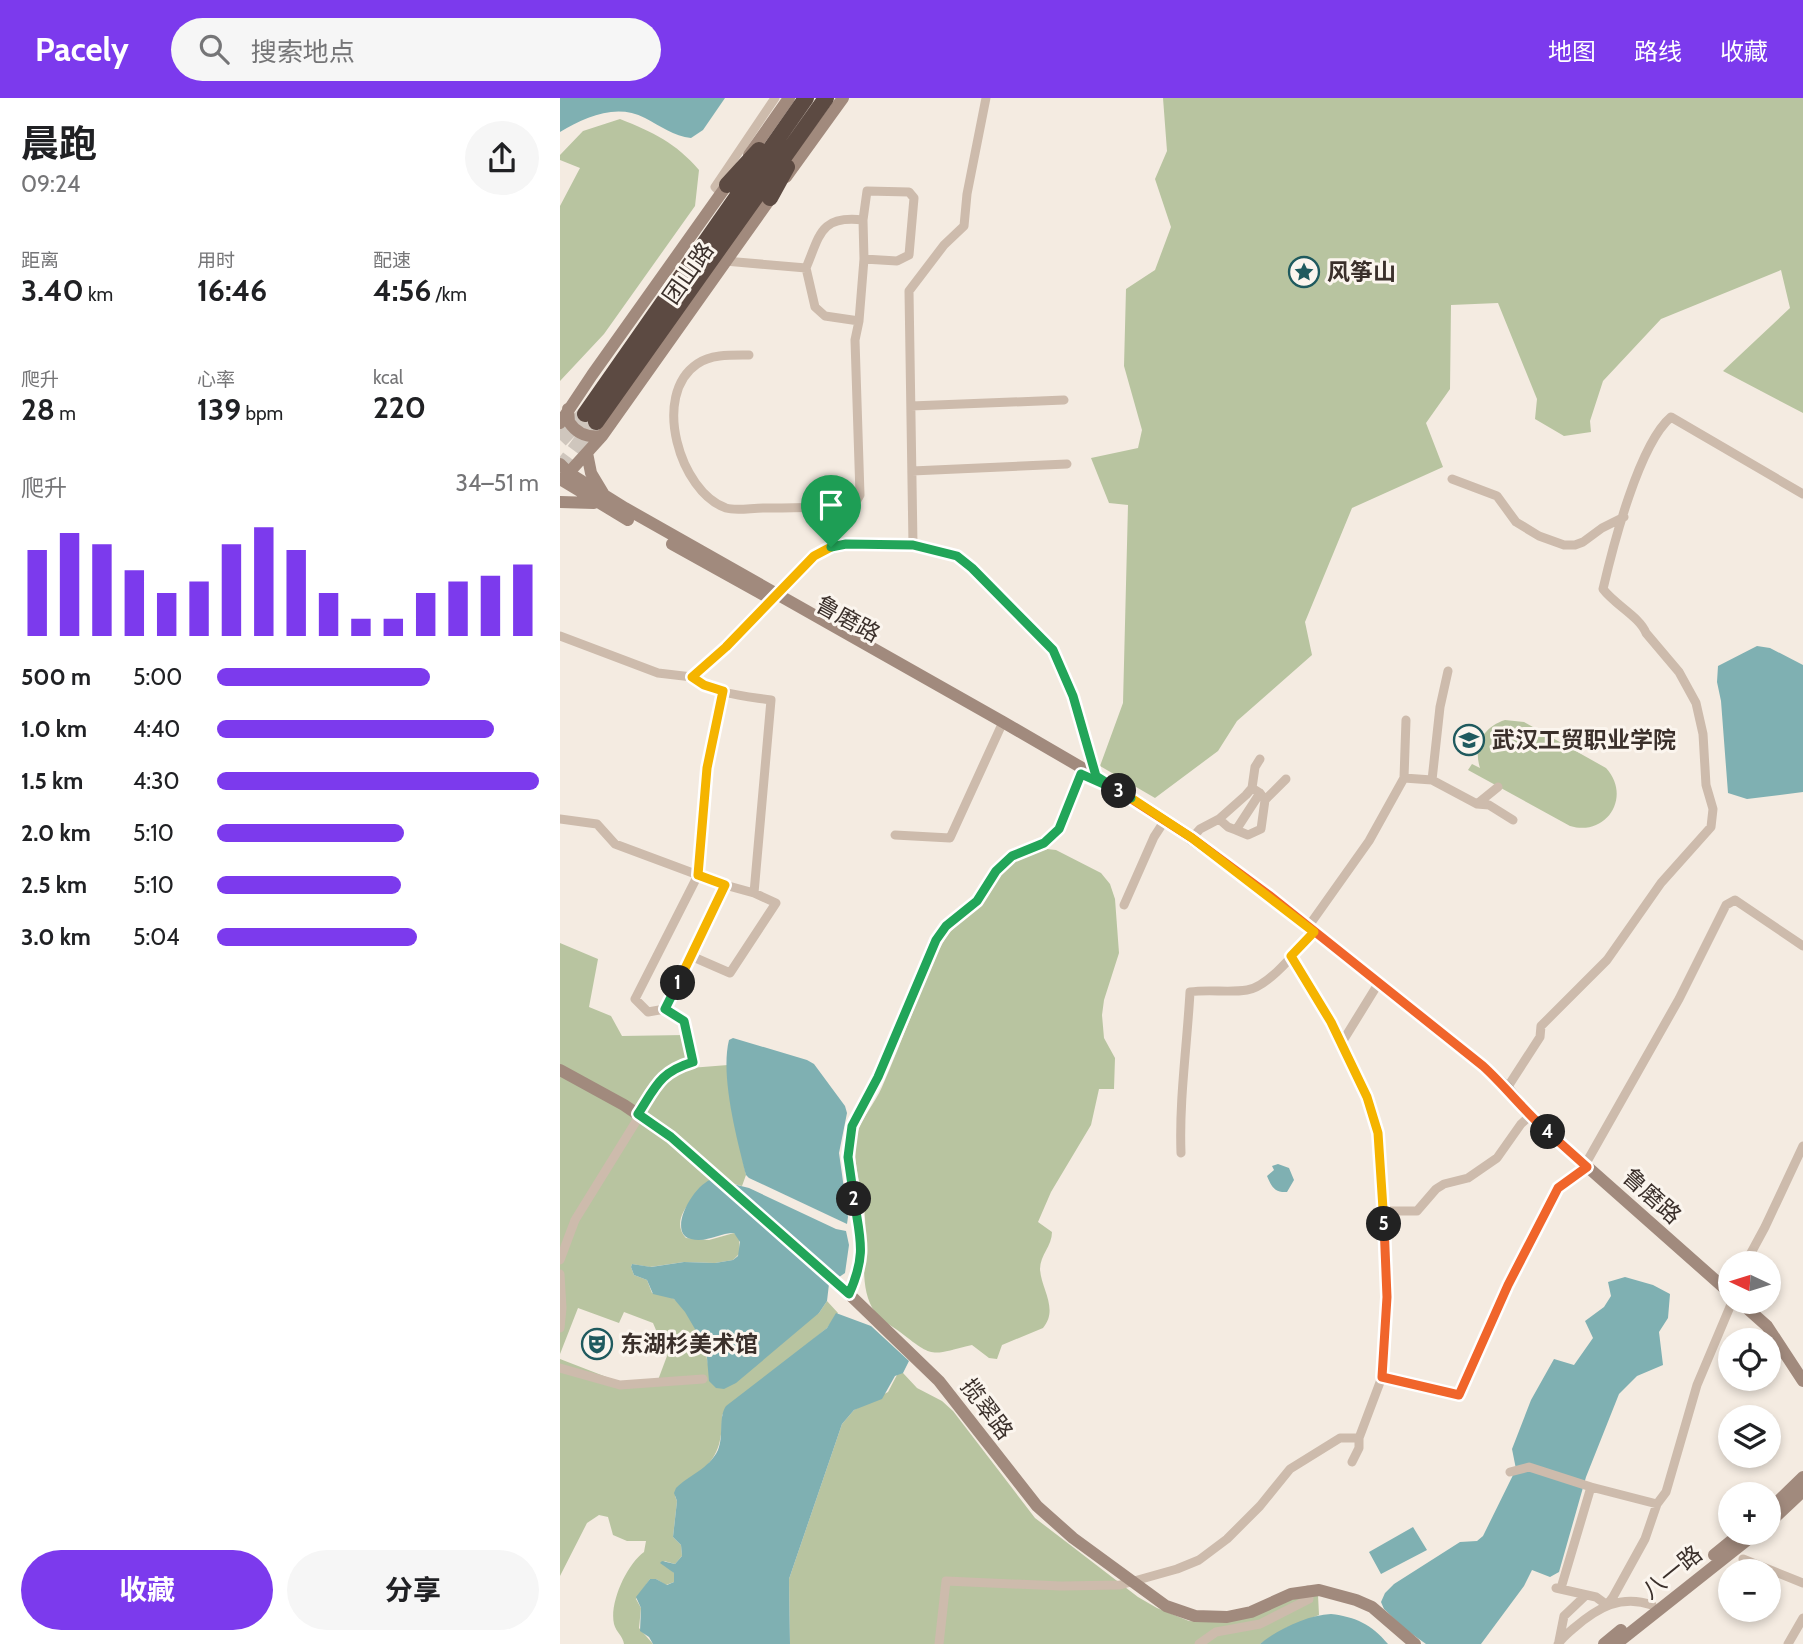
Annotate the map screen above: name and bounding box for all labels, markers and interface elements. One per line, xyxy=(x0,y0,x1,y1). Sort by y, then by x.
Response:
search box xyxy=(171,18,661,81)
text: Pacely xyxy=(35,29,129,69)
icon: search xyxy=(195,30,233,68)
text: 搜索地点 xyxy=(251,36,355,68)
text: 地图 xyxy=(1548,37,1596,66)
text: 路线 xyxy=(1634,37,1682,66)
text: 收藏 xyxy=(1720,37,1768,66)
text: 晨跑 xyxy=(21,120,97,167)
button: share xyxy=(465,121,539,195)
text: 09:24 xyxy=(21,170,80,198)
street label: 团山路 xyxy=(657,237,719,309)
text: 距离 xyxy=(21,249,59,272)
text: 用时 xyxy=(197,249,235,272)
text: 配速 xyxy=(373,249,411,272)
place icon: 风筝山 xyxy=(1287,255,1321,289)
place label: 风筝山 xyxy=(1327,258,1396,286)
text: 3.40 xyxy=(21,272,84,309)
text: 16:46 xyxy=(197,272,267,309)
text: 4:56 xyxy=(373,272,431,309)
text: km xyxy=(84,283,113,306)
text: /km xyxy=(431,283,467,306)
text: kcal xyxy=(373,366,403,389)
text: 爬升 xyxy=(21,368,59,391)
text: 心率 xyxy=(197,368,235,391)
text: 220 xyxy=(373,389,426,426)
text: 28 xyxy=(21,391,55,428)
text: 139 xyxy=(197,391,241,428)
text: m xyxy=(55,402,76,425)
text: bpm xyxy=(241,402,283,425)
text: 34–51 m xyxy=(455,469,539,497)
text: 爬升 xyxy=(21,474,67,502)
pin xyxy=(801,475,861,547)
icon: arrive xyxy=(812,486,850,524)
street label: 鲁磨路 xyxy=(811,590,885,648)
text: 500 m xyxy=(21,663,91,691)
text: 5:00 xyxy=(133,663,182,691)
text: 1.0 km xyxy=(21,715,87,743)
text: 4:40 xyxy=(133,715,180,743)
school or university icon: 武汉工贸职业学院 xyxy=(1452,723,1486,757)
place label: 武汉工贸职业学院 xyxy=(1492,726,1676,754)
text: 1.5 km xyxy=(21,767,83,795)
text: 4:30 xyxy=(133,767,180,795)
pin: 3 xyxy=(1102,774,1136,808)
text: 3 xyxy=(1113,779,1124,802)
text: 2.0 km xyxy=(21,819,91,847)
text: 5:10 xyxy=(133,819,174,847)
text: 2.5 km xyxy=(21,871,87,899)
text: 5:10 xyxy=(133,871,174,899)
text: 3.0 km xyxy=(21,923,91,951)
text: 5:04 xyxy=(133,923,180,951)
pin: 1 xyxy=(660,966,696,1001)
text: 1 xyxy=(674,971,681,994)
pin: 4 xyxy=(1530,1114,1566,1150)
text: 4 xyxy=(1542,1120,1553,1143)
street label: 鲁磨路 xyxy=(1617,1163,1687,1229)
pin: 2 xyxy=(836,1182,872,1216)
text: 2 xyxy=(848,1187,859,1210)
pin: 5 xyxy=(1366,1206,1402,1242)
text: 5 xyxy=(1378,1212,1389,1235)
north arrow xyxy=(1718,1251,1782,1314)
map controls xyxy=(1718,1251,1781,1622)
theatre icon: 东湖杉美术馆 xyxy=(580,1327,614,1361)
button: locate xyxy=(1718,1328,1781,1391)
place label: 东湖杉美术馆 xyxy=(620,1330,758,1358)
street label: 揽翠路 xyxy=(955,1373,1019,1445)
button: layers xyxy=(1718,1405,1781,1468)
button: + xyxy=(1718,1482,1781,1545)
street label: 八一路 xyxy=(1636,1539,1708,1605)
button: 收藏 xyxy=(21,1550,273,1630)
button: 分享 xyxy=(287,1550,539,1630)
button: − xyxy=(1718,1559,1781,1622)

